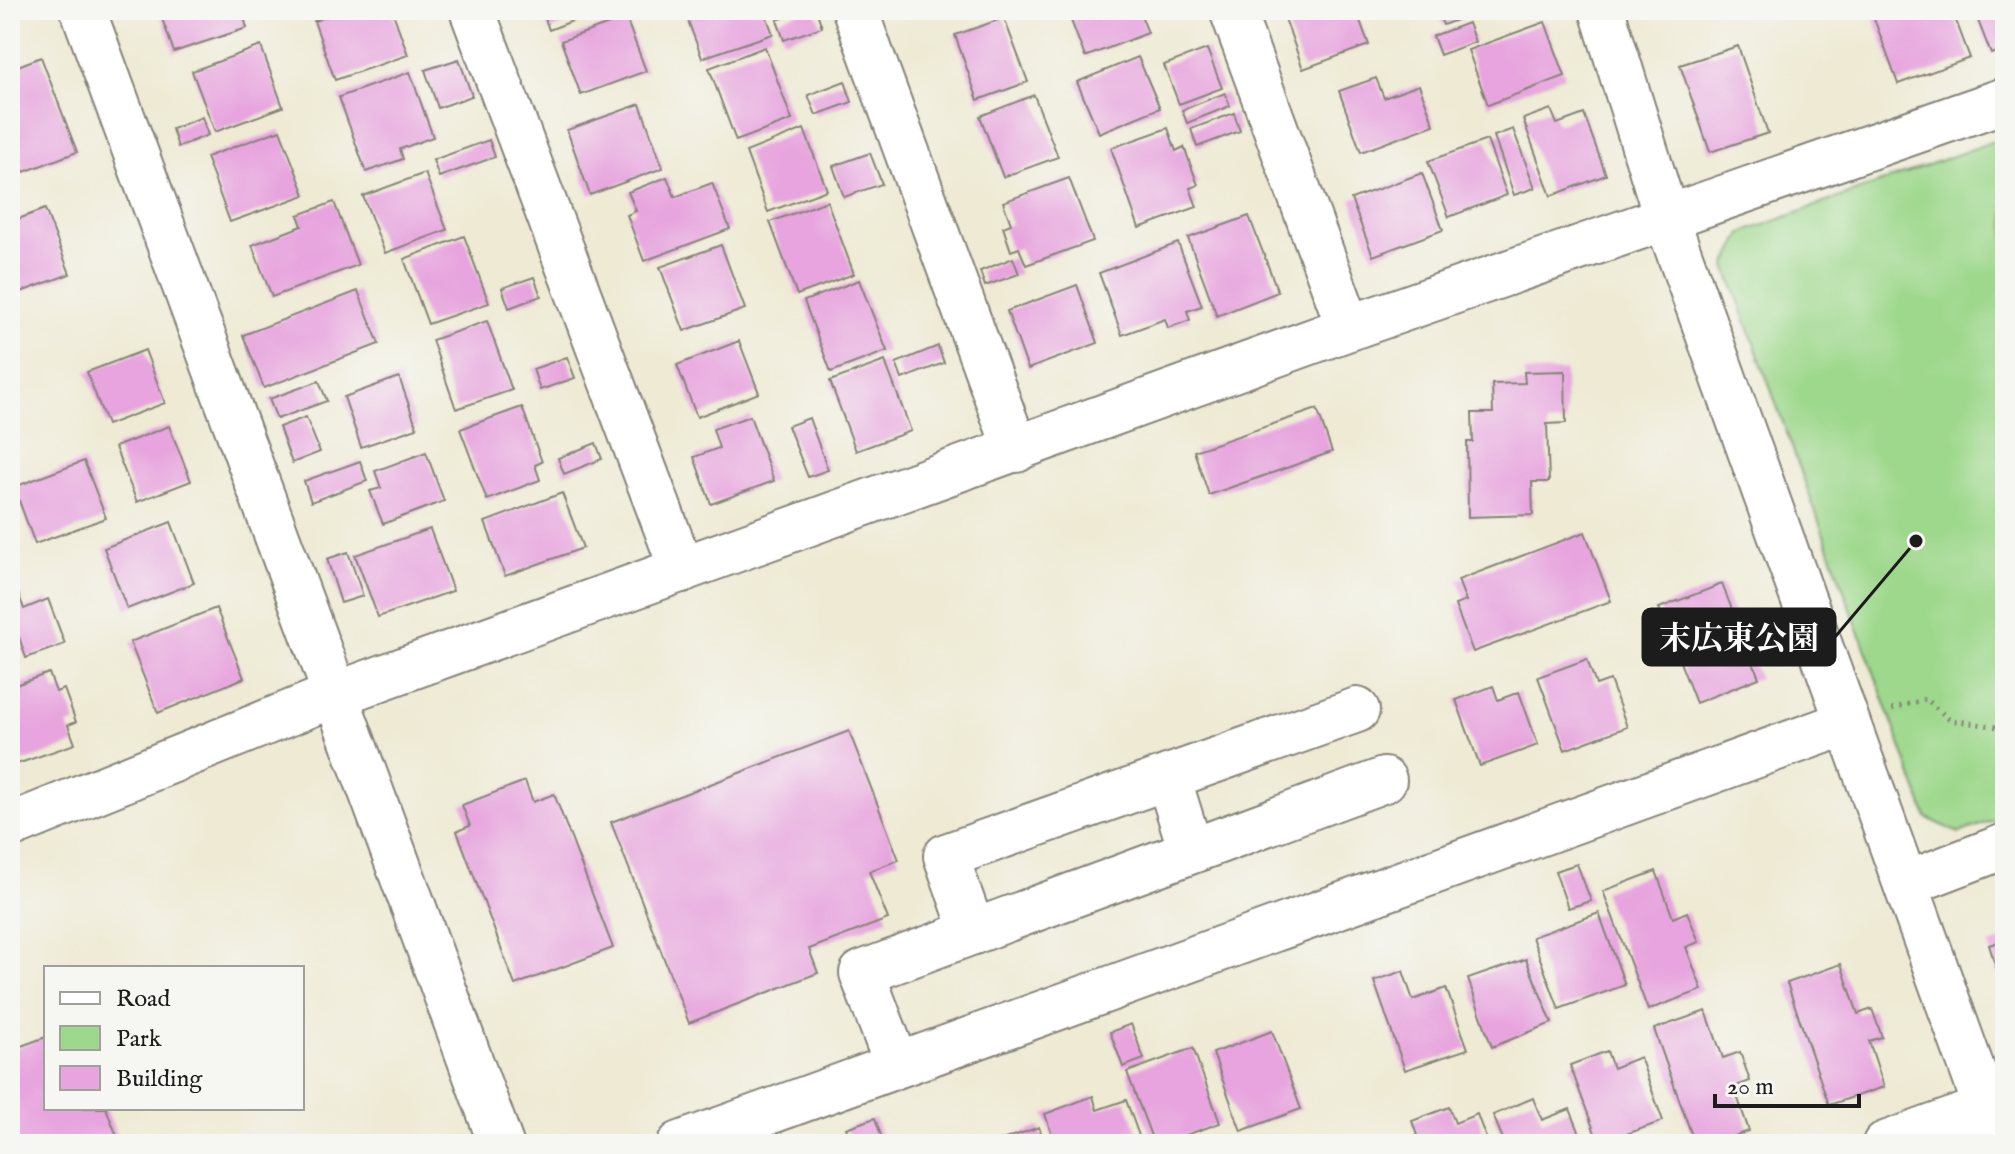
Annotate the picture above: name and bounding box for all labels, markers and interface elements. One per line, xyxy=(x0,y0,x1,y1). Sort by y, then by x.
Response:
callout: 末広東公園 xyxy=(1643,609,1835,665)
text: 末広東公園 xyxy=(1659,620,1819,661)
legend xyxy=(44,966,304,1110)
text: Road xyxy=(116,984,170,1015)
text: Park xyxy=(116,1024,162,1055)
scale bar xyxy=(1715,1058,1859,1108)
text: Building xyxy=(116,1064,203,1095)
text: 20 m xyxy=(1727,1072,1774,1103)

